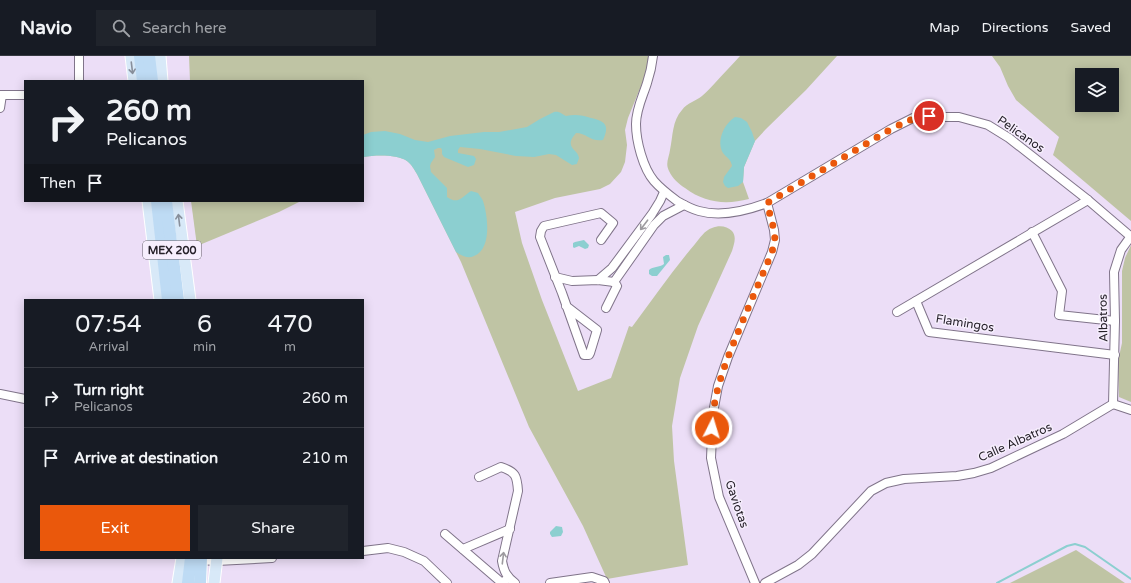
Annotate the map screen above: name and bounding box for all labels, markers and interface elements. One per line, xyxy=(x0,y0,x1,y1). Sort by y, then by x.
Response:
search box xyxy=(96,10,376,46)
text: Navio xyxy=(20,17,72,39)
icon: search xyxy=(110,17,132,39)
text: Search here xyxy=(142,19,226,37)
text: Map xyxy=(929,19,960,36)
text: Directions xyxy=(982,19,1049,36)
text: Saved xyxy=(1071,19,1111,36)
one-way arrow xyxy=(128,62,136,75)
map controls xyxy=(1075,68,1119,112)
button: layers xyxy=(1075,68,1119,112)
text: 260 m xyxy=(106,94,192,128)
icon: right xyxy=(40,96,92,148)
pin xyxy=(912,99,946,133)
icon: arrive xyxy=(918,105,940,127)
street label: Pelicanos xyxy=(995,113,1047,155)
text: Pelicanos xyxy=(106,128,187,150)
icon: arrive xyxy=(84,172,106,194)
text: Then xyxy=(40,174,76,192)
one-way arrow xyxy=(176,214,183,227)
one-way arrow xyxy=(640,219,648,230)
road number: MEX 200 xyxy=(143,241,201,259)
street label: Albatros xyxy=(1096,294,1110,342)
text: 07:54 xyxy=(75,310,142,339)
text: 6 xyxy=(197,310,212,339)
text: 470 xyxy=(267,310,313,339)
street label: Flamingos xyxy=(935,311,995,335)
text: Arrival xyxy=(88,339,129,355)
text: min xyxy=(193,339,216,355)
text: m xyxy=(284,339,296,355)
text: Turn right xyxy=(74,381,144,399)
icon: right xyxy=(40,387,62,409)
text: 260 m xyxy=(302,389,348,407)
text: Pelicanos xyxy=(74,399,133,415)
position arrow xyxy=(691,407,733,449)
street label: Calle Albatros xyxy=(976,419,1054,464)
icon: arrive xyxy=(40,447,62,469)
text: Arrive at destination xyxy=(74,449,218,467)
text: 210 m xyxy=(302,449,348,467)
street label: Gaviotas xyxy=(722,478,752,530)
button: Exit xyxy=(40,505,190,551)
button: Share xyxy=(198,505,348,551)
one-way arrow xyxy=(500,552,507,565)

